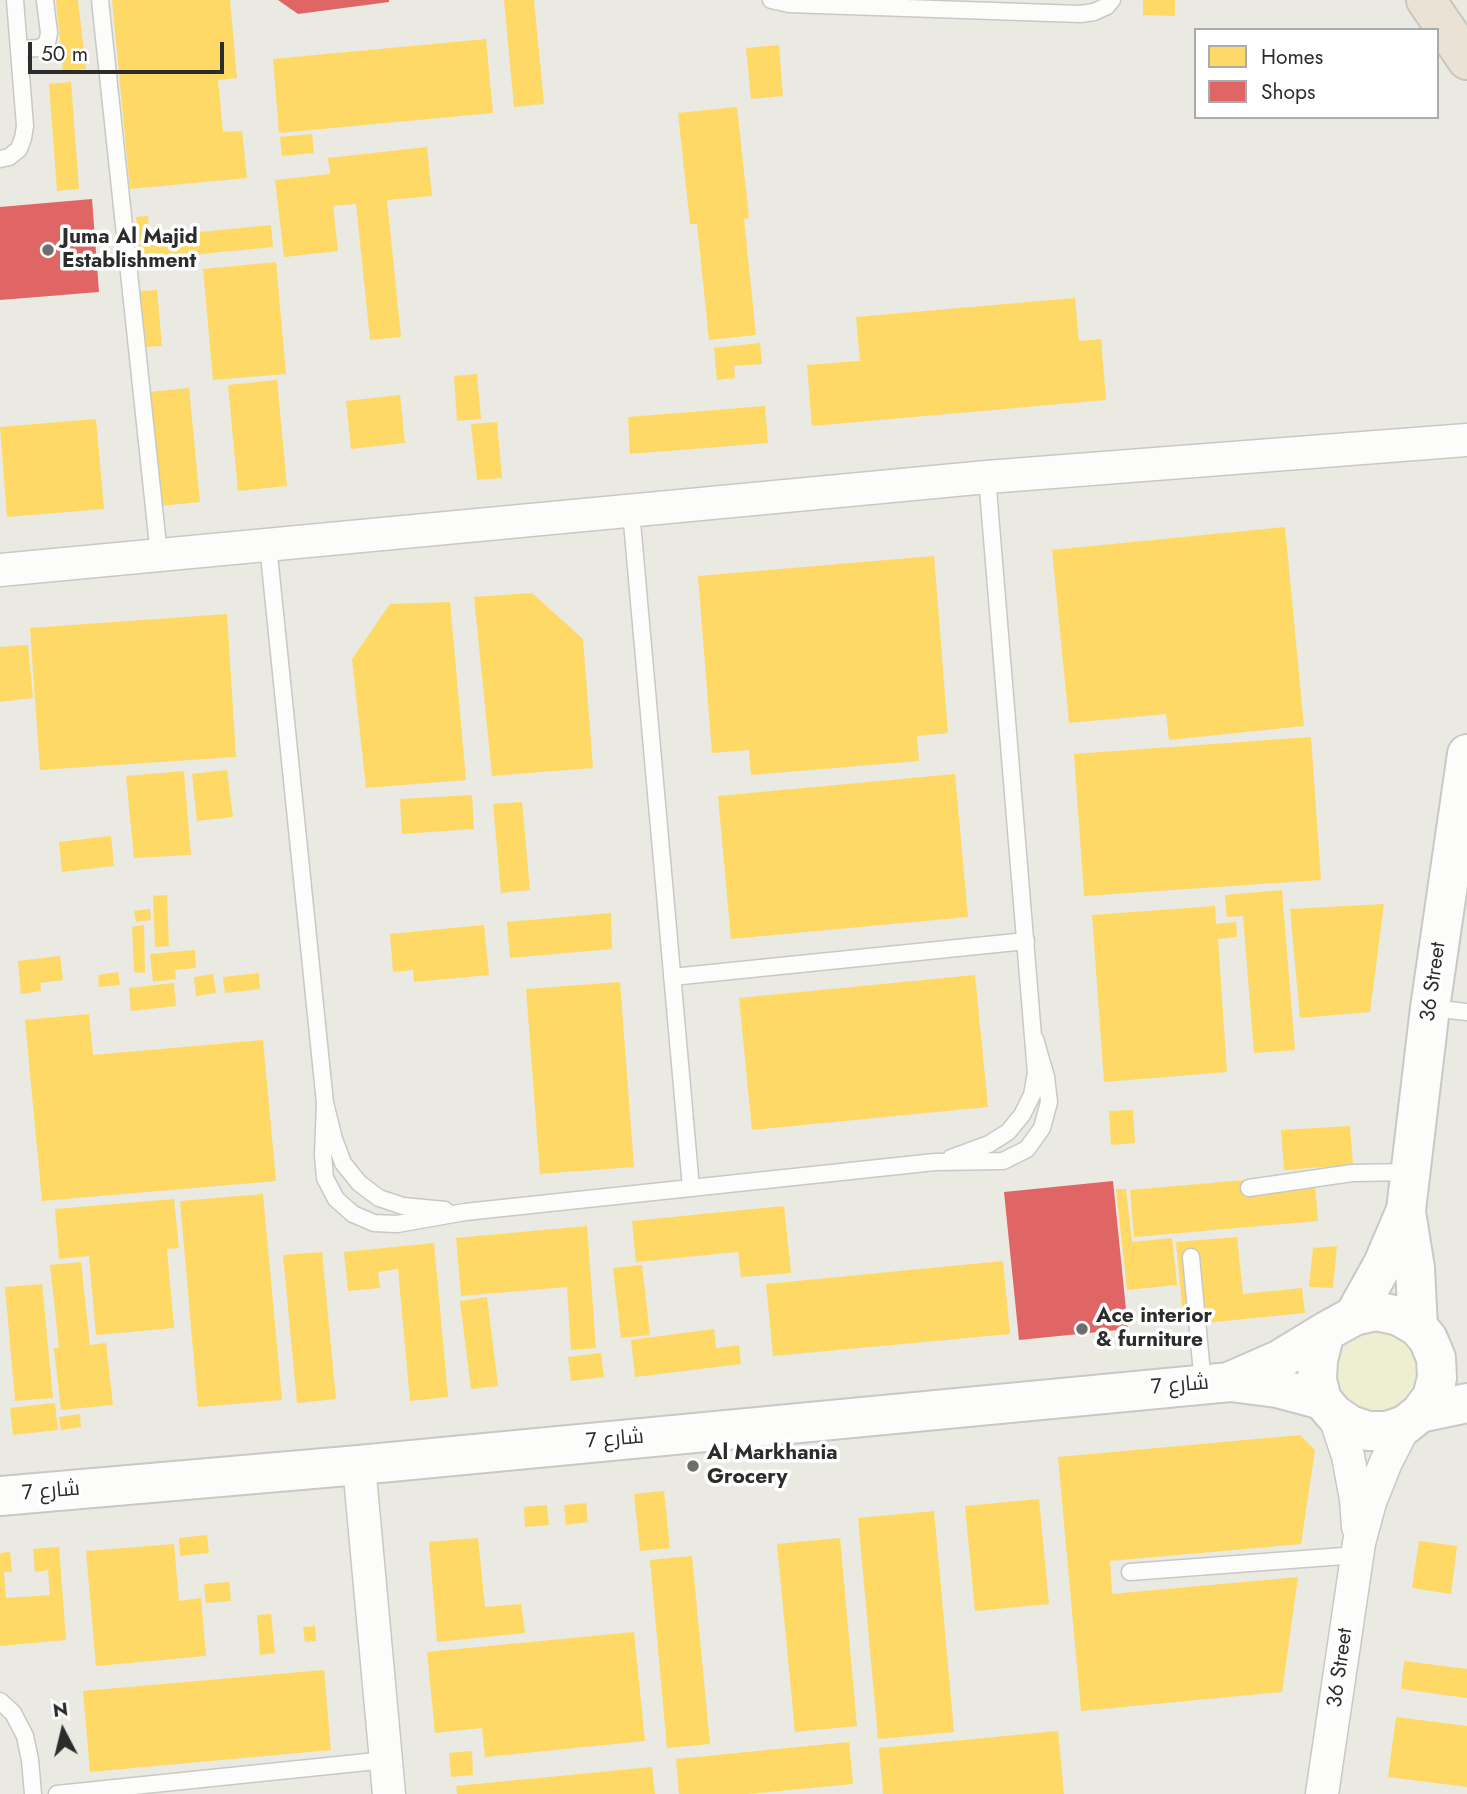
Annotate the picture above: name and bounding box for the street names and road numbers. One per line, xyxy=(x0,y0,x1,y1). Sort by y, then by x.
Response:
street label: 36 Street xyxy=(1416,941,1452,1023)
street label: شارع 7 xyxy=(1150,1371,1210,1401)
street label: شارع 7 xyxy=(585,1425,645,1455)
street label: شارع 7 xyxy=(21,1477,81,1507)
street label: 36 Street xyxy=(1323,1627,1359,1709)

